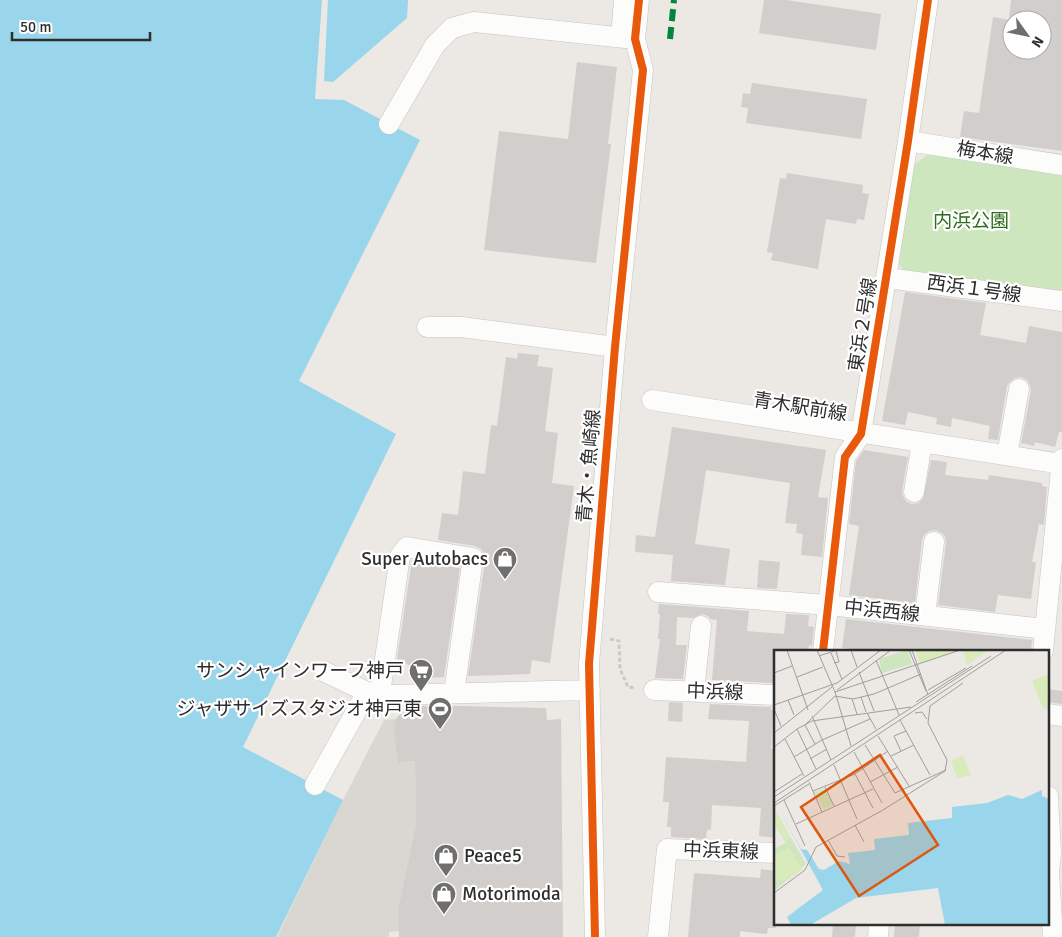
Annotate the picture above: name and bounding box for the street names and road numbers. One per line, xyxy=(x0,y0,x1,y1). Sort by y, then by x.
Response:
street label: 梅本線 xyxy=(955,137,1015,169)
street label: 西浜１号線 xyxy=(925,271,1023,307)
street label: 東浜２号線 xyxy=(844,276,882,374)
street label: 青木駅前線 xyxy=(751,388,849,426)
street label: 青木・魚崎線 xyxy=(572,408,606,524)
street label: 中浜西線 xyxy=(843,595,921,627)
street label: 中浜線 xyxy=(686,679,744,705)
street label: 中浜東線 xyxy=(683,838,759,864)

